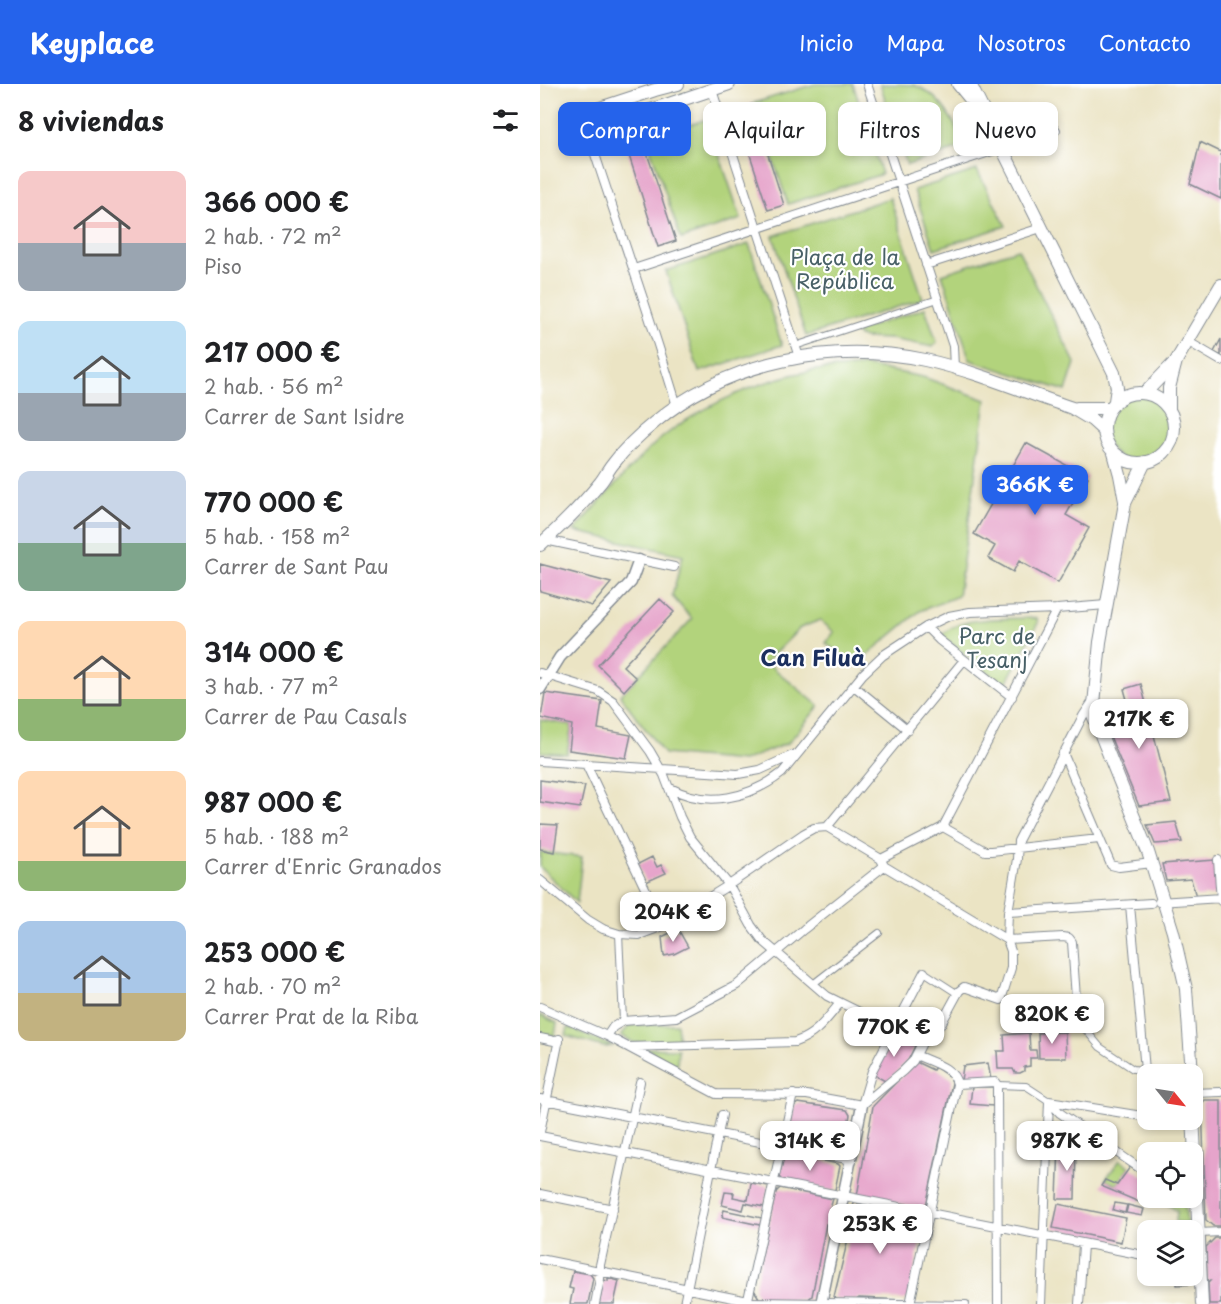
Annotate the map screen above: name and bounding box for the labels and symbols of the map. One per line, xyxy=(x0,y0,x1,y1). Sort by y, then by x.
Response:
park label: Plaça de la República xyxy=(790,240,901,296)
pin: 366K € xyxy=(986,465,1084,516)
park label: Parc de Tesanj xyxy=(959,619,1035,675)
district label: Can Filuà xyxy=(760,640,866,673)
pin: 217K € xyxy=(1090,699,1188,750)
pin: 204K € xyxy=(624,892,722,943)
pin: 820K € xyxy=(1003,994,1101,1045)
pin: 770K € xyxy=(845,1007,943,1058)
north arrow xyxy=(1137,1064,1203,1130)
pin: 314K € xyxy=(761,1121,859,1172)
pin: 987K € xyxy=(1018,1121,1116,1172)
pin: 253K € xyxy=(831,1204,929,1255)

